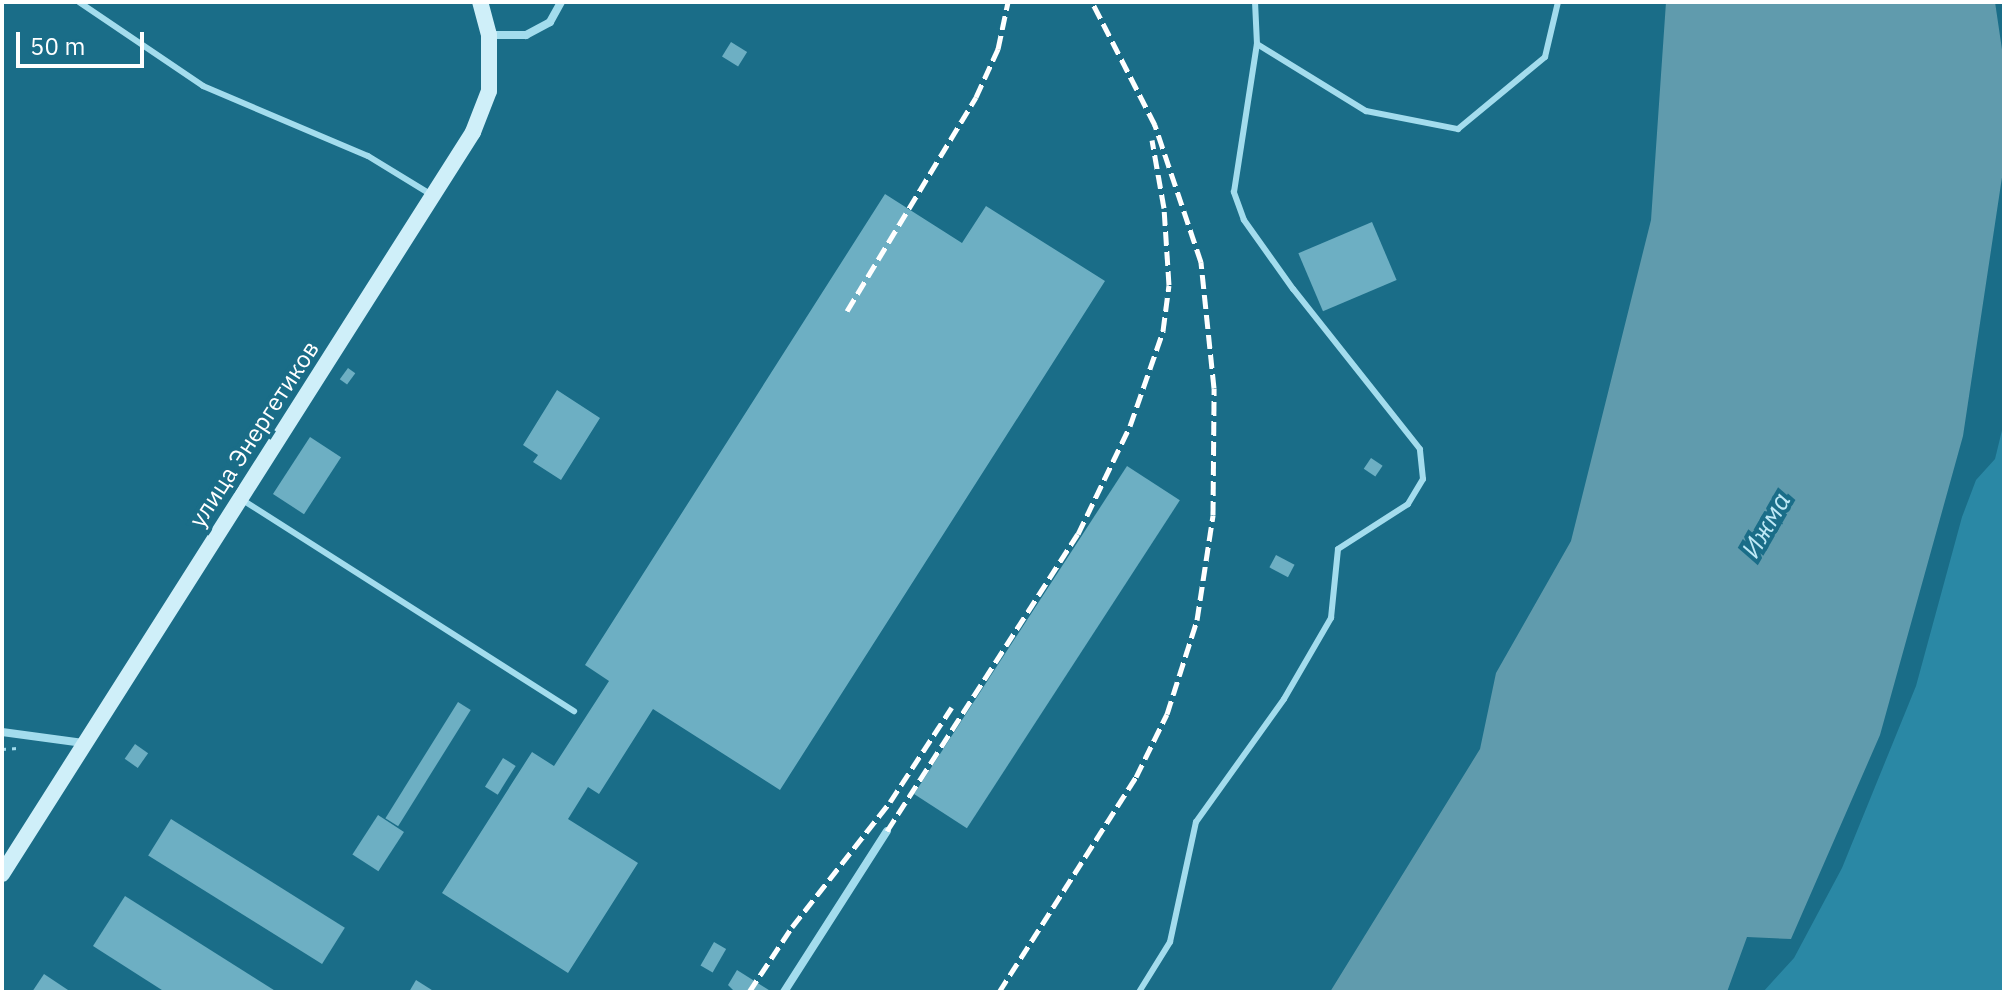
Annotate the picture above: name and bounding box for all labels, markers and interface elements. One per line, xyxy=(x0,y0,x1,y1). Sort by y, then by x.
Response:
scale bar xyxy=(20,16,148,66)
text: 50 m xyxy=(30,30,85,62)
street label: улица Энергетиков xyxy=(183,335,325,533)
water label: Ижма xyxy=(1735,487,1797,563)

